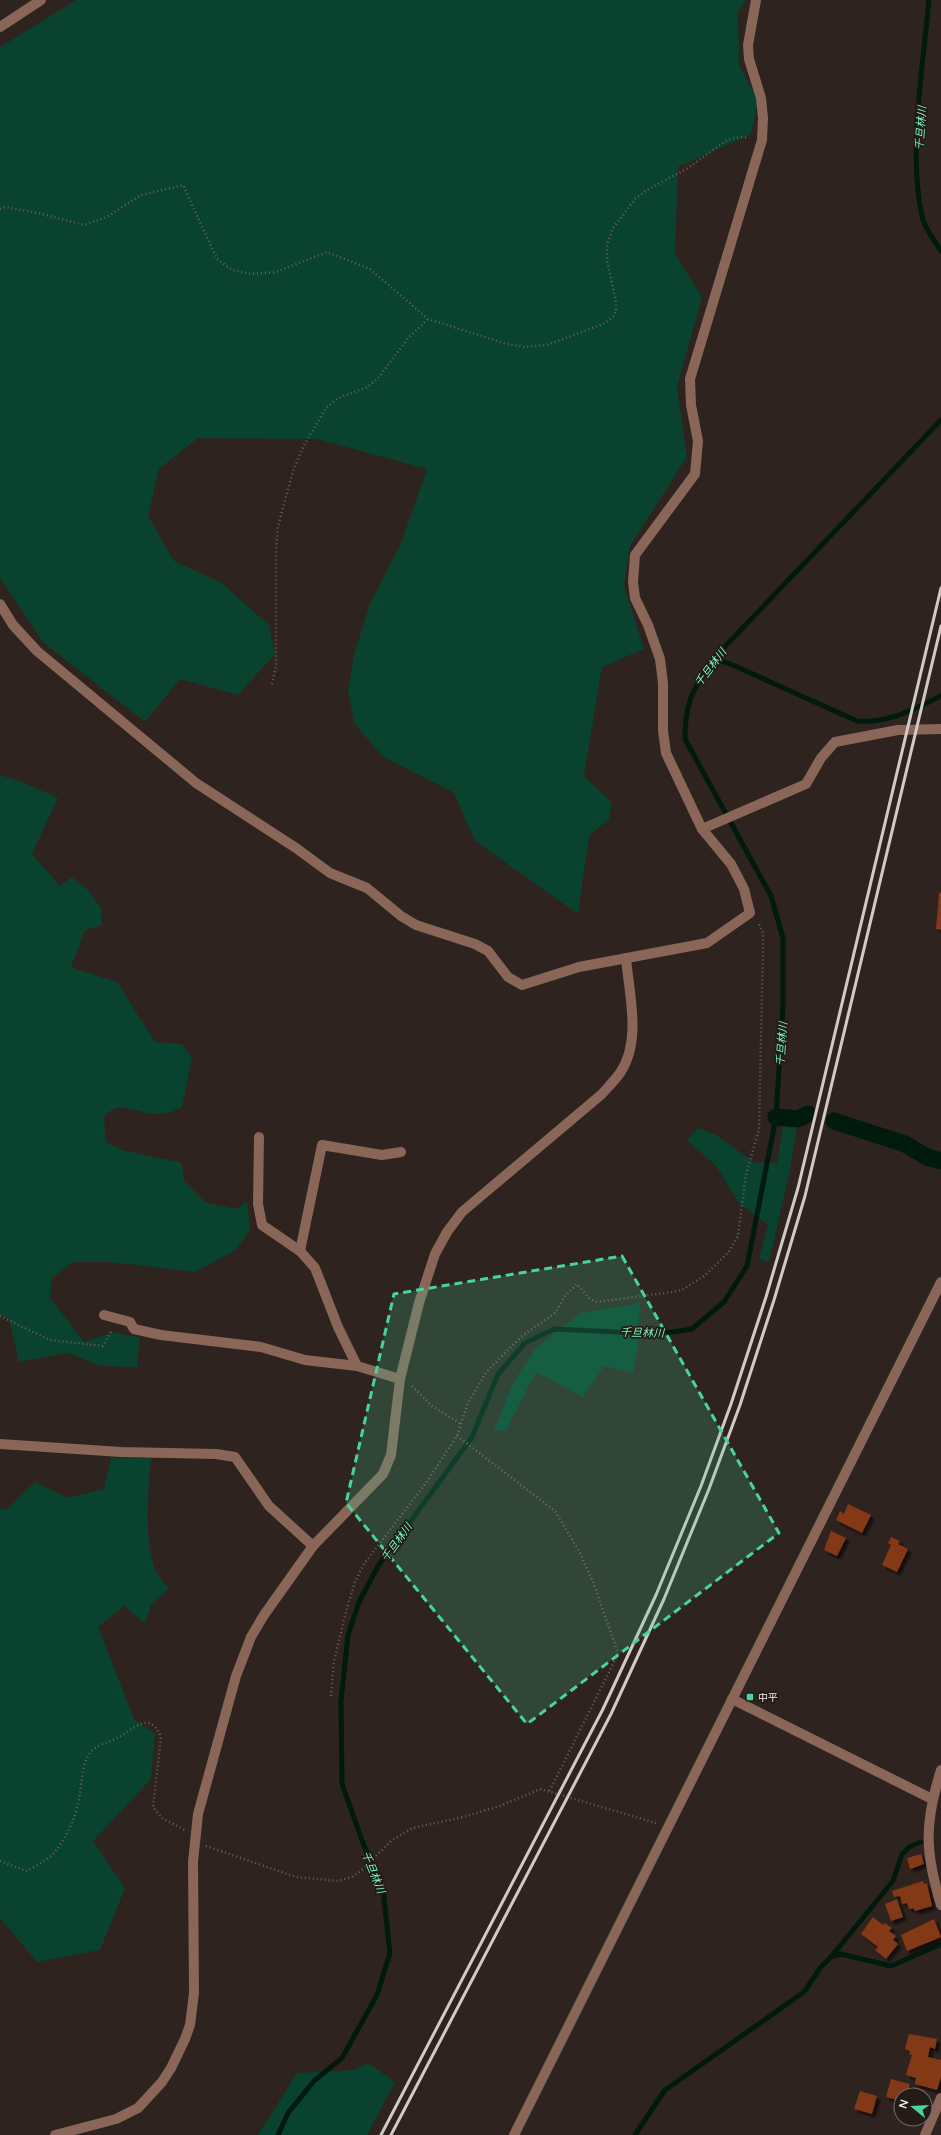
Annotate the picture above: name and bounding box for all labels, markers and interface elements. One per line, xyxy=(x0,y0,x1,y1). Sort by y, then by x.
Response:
water label: 千旦林川 xyxy=(912,105,928,150)
water label: 千旦林川 xyxy=(692,645,729,688)
water label: 千旦林川 xyxy=(773,1021,789,1066)
water label: 千旦林川 xyxy=(620,1325,665,1339)
water label: 千旦林川 xyxy=(378,1520,415,1564)
place label: 中平 xyxy=(758,1691,778,1703)
marker: 中平 xyxy=(745,1692,755,1702)
water label: 千旦林川 xyxy=(360,1849,389,1896)
north arrow xyxy=(893,2087,933,2127)
text: N xyxy=(896,2098,911,2110)

